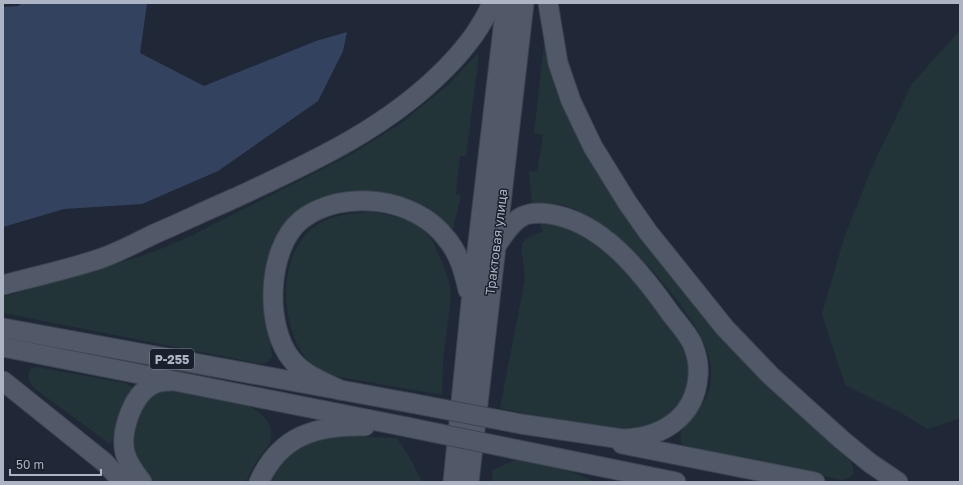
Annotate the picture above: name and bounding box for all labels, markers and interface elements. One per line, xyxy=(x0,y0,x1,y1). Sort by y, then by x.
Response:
street label: Трактовая улица xyxy=(482,188,510,296)
road number: Р-255 xyxy=(150,349,194,369)
scale bar xyxy=(10,451,101,477)
text: 50 m xyxy=(16,457,44,472)

